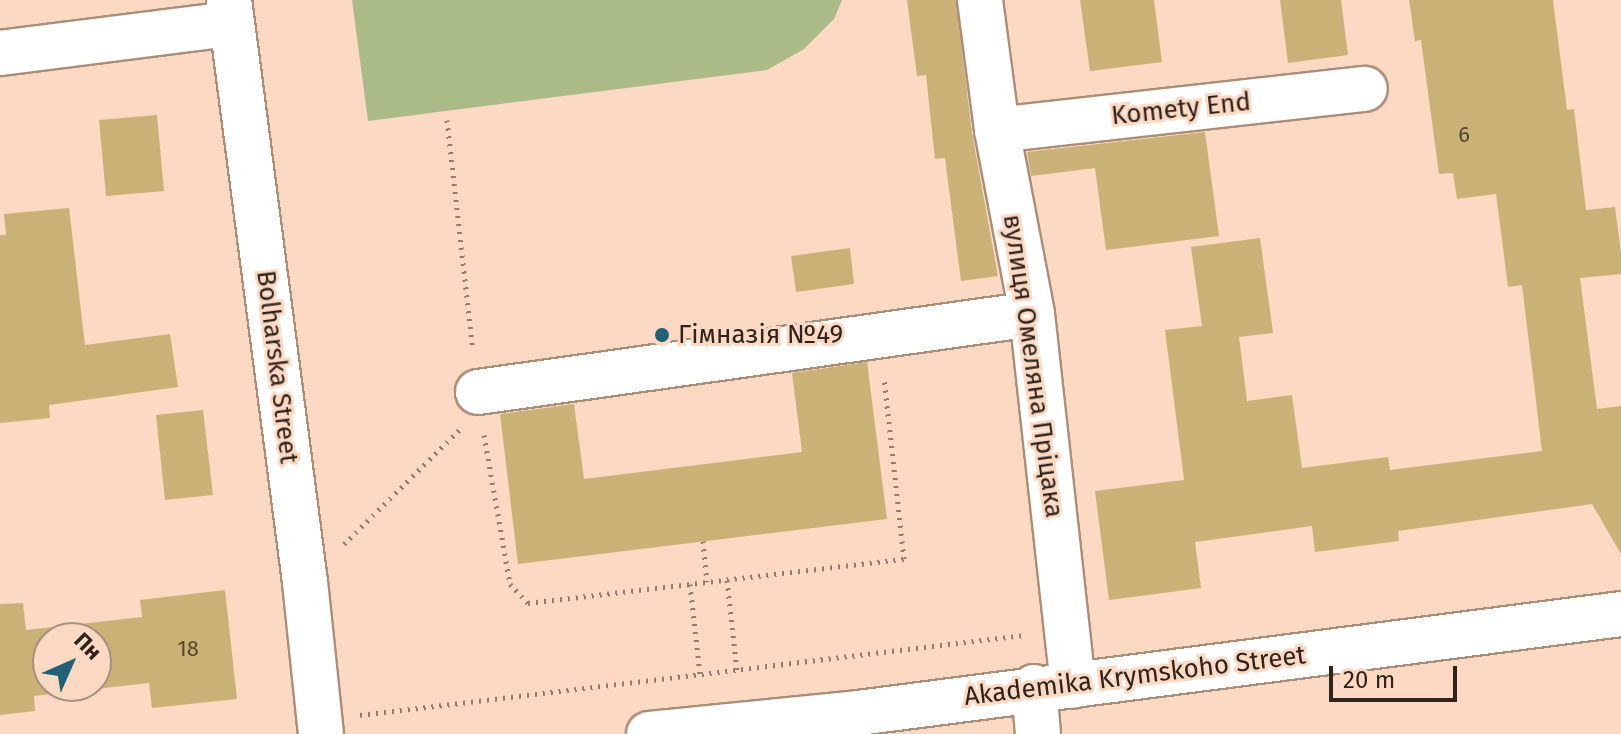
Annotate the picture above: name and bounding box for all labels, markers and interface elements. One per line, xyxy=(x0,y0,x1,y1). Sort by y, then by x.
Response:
street label: Komety End xyxy=(1110,86,1252,132)
house number: 6 xyxy=(1458,122,1470,148)
street label: вулиця Омеляна Пріцака xyxy=(996,212,1070,520)
street label: Bolharska Street xyxy=(250,269,304,465)
place label: Гімназія №49 xyxy=(678,319,843,351)
marker: Гімназія №49 xyxy=(653,326,671,344)
north arrow xyxy=(32,622,112,702)
text: Пн xyxy=(69,627,107,665)
house number: 18 xyxy=(177,636,199,662)
street label: Akademika Krymskoho Street xyxy=(962,640,1308,712)
scale bar xyxy=(1333,650,1461,700)
text: 20 m xyxy=(1343,666,1395,694)

